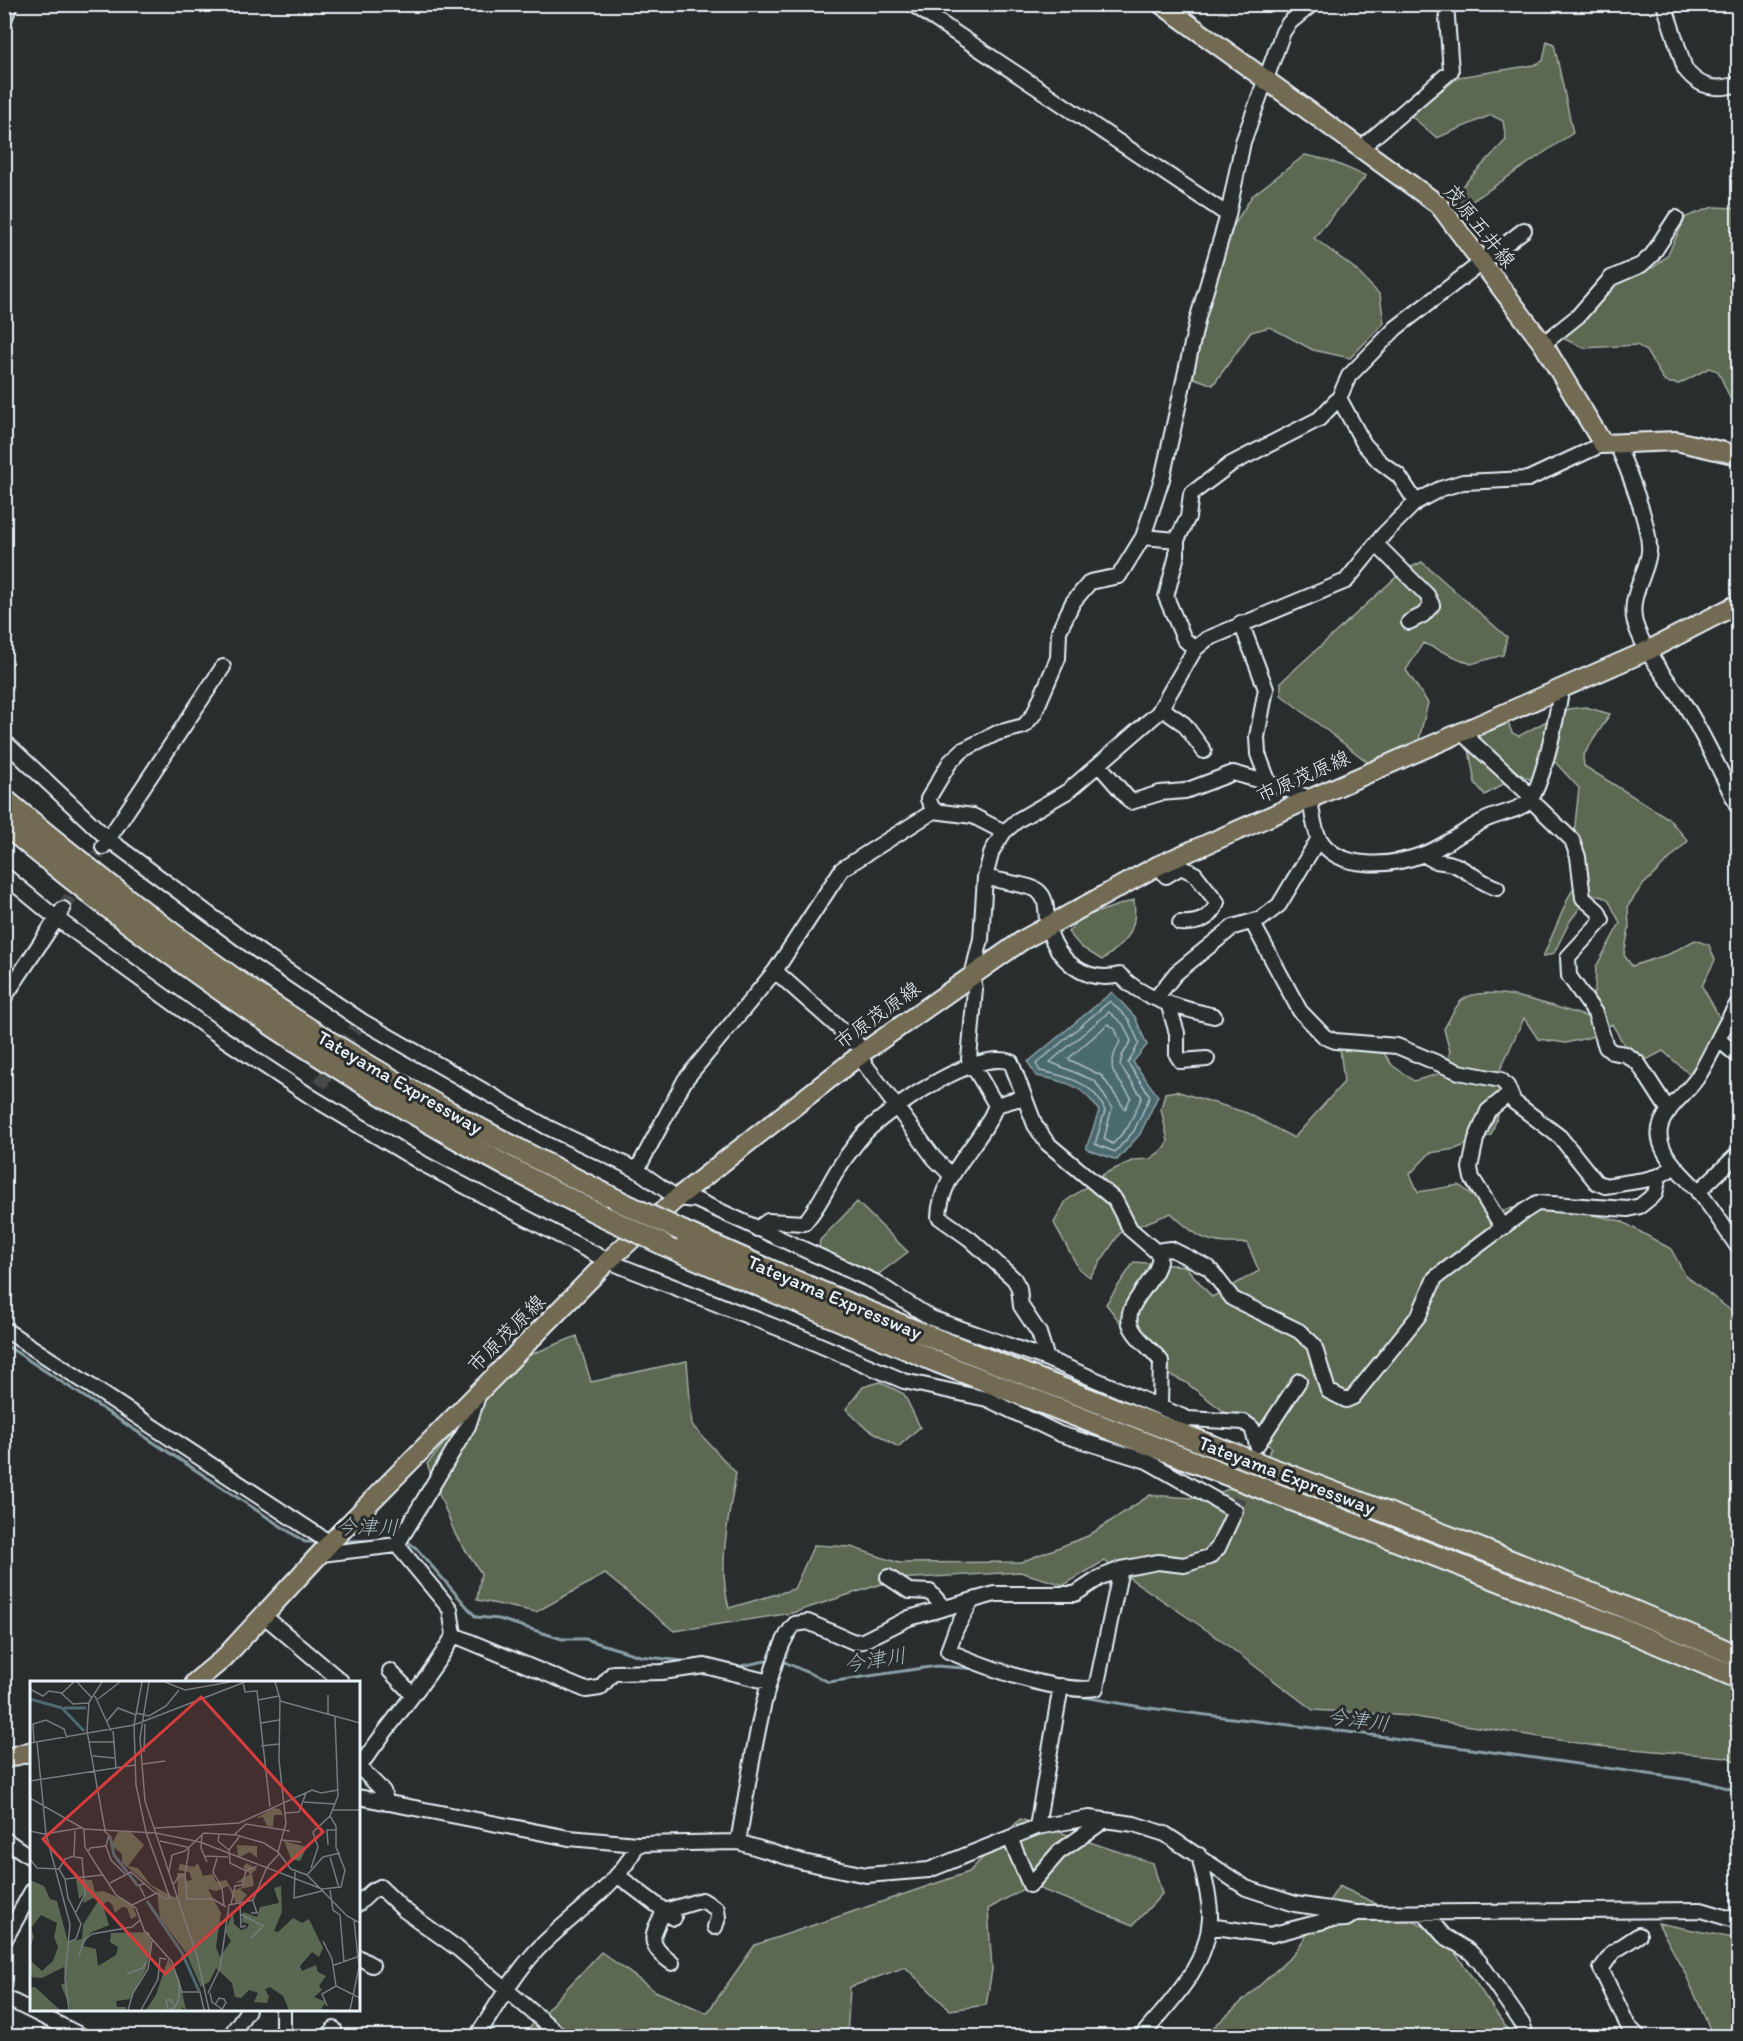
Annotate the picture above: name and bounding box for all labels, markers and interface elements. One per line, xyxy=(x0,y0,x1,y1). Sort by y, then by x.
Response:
street label: 茂原五井線 xyxy=(1439,180,1521,272)
street label: 市原茂原線 xyxy=(1252,745,1354,807)
street label: 市原茂原線 xyxy=(829,976,925,1054)
street label: Tateyama Expressway xyxy=(313,1025,488,1140)
street label: Tateyama Expressway xyxy=(744,1249,926,1345)
street label: 市原茂原線 xyxy=(462,1289,550,1377)
street label: Tateyama Expressway xyxy=(1195,1430,1379,1520)
water label: 今津川 xyxy=(335,1513,399,1540)
water label: 今津川 xyxy=(842,1642,908,1677)
inset map xyxy=(30,1681,360,2011)
water label: 今津川 xyxy=(1325,1703,1391,1736)

